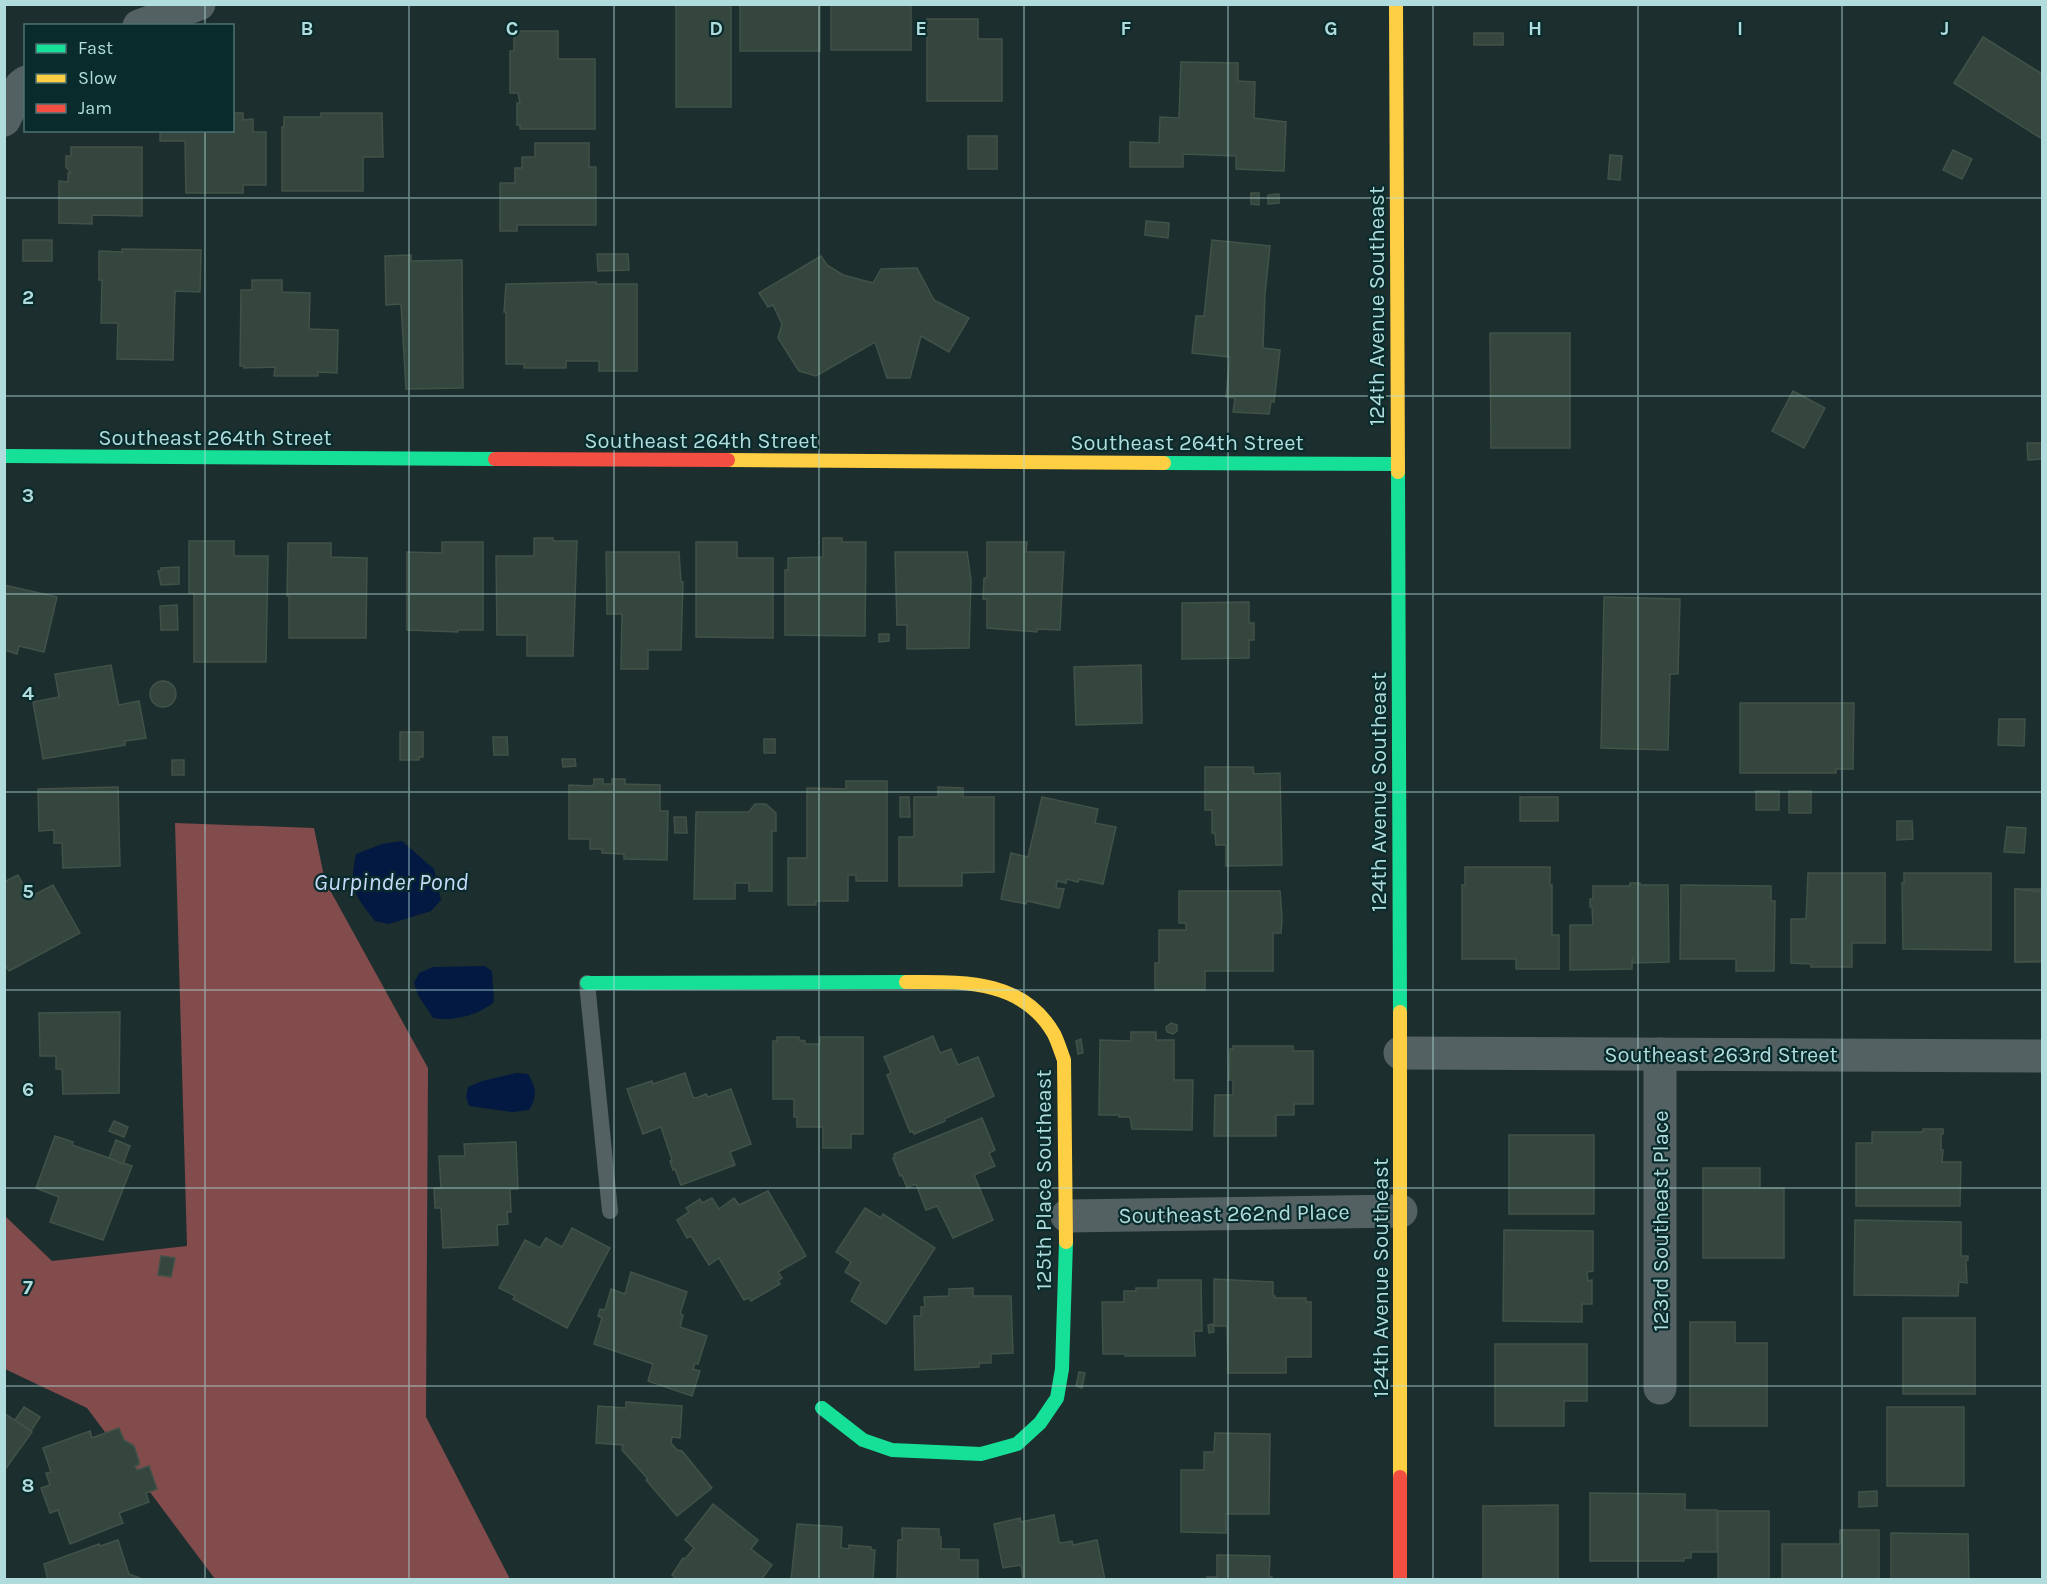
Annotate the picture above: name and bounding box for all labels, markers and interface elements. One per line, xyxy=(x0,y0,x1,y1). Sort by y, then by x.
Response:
text: B xyxy=(301,17,313,40)
text: C xyxy=(506,17,518,40)
text: D xyxy=(709,17,723,40)
text: E xyxy=(915,17,927,40)
text: F xyxy=(1121,17,1132,40)
text: G xyxy=(1324,17,1338,40)
text: H xyxy=(1528,17,1542,40)
text: I xyxy=(1737,17,1743,40)
text: J xyxy=(1941,17,1949,40)
legend xyxy=(24,24,234,132)
text: Fast xyxy=(78,37,113,59)
text: Slow xyxy=(78,67,117,89)
text: Jam xyxy=(78,97,112,119)
street label: 124th Avenue Southeast xyxy=(1364,186,1390,426)
text: 2 xyxy=(22,286,34,309)
street label: Southeast 264th Street xyxy=(98,425,332,451)
street label: Southeast 264th Street xyxy=(584,428,818,454)
street label: Southeast 264th Street xyxy=(1070,430,1304,456)
text: 3 xyxy=(22,484,34,507)
street label: 124th Avenue Southeast xyxy=(1366,672,1392,912)
text: 4 xyxy=(22,682,34,705)
water label: Gurpinder Pond xyxy=(314,868,468,896)
text: 5 xyxy=(22,880,34,903)
street label: Southeast 263rd Street xyxy=(1604,1042,1838,1068)
street label: 125th Place Southeast xyxy=(1031,1070,1057,1290)
text: 6 xyxy=(22,1078,34,1101)
street label: 123rd Southeast Place xyxy=(1648,1111,1674,1331)
street label: 124th Avenue Southeast xyxy=(1368,1158,1394,1398)
street label: Southeast 262nd Place xyxy=(1118,1199,1350,1229)
text: 7 xyxy=(23,1276,33,1299)
text: 8 xyxy=(22,1474,34,1497)

